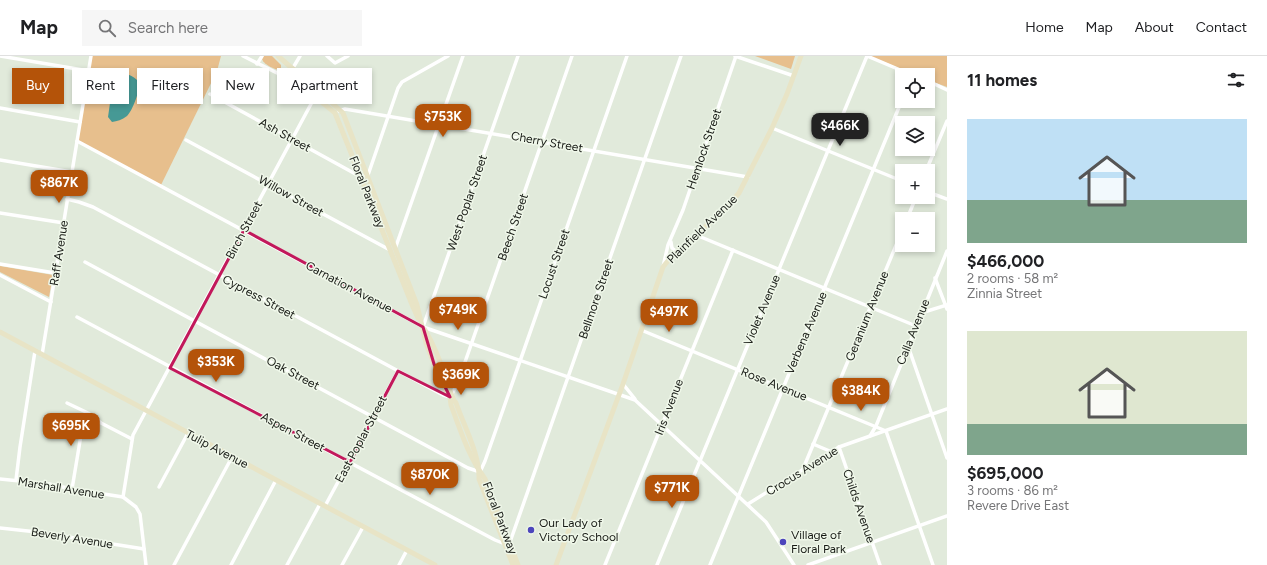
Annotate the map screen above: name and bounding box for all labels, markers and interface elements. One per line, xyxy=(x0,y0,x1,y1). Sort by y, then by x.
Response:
search box xyxy=(82,10,362,46)
text: Map xyxy=(20,16,58,39)
icon: search xyxy=(96,17,118,39)
text: Search here xyxy=(128,19,208,37)
text: Home xyxy=(1025,19,1064,36)
text: Map xyxy=(1086,19,1113,36)
text: About xyxy=(1135,19,1174,36)
text: Contact xyxy=(1196,19,1247,36)
chip: Buy xyxy=(12,68,64,104)
chip: Rent xyxy=(72,68,129,104)
chip: Filters xyxy=(137,68,203,104)
chip: New xyxy=(211,68,269,104)
chip: Apartment xyxy=(277,68,372,104)
map controls xyxy=(895,68,935,252)
button: locate xyxy=(895,68,935,108)
icon: filters xyxy=(1225,69,1247,91)
text: 11 homes xyxy=(967,70,1037,90)
pin: $753K xyxy=(415,104,471,138)
street label: Hemlock Street xyxy=(684,106,724,191)
text: $753K xyxy=(424,109,462,124)
pin: $466K xyxy=(812,113,868,147)
street label: Ash Street xyxy=(257,115,314,155)
button: layers xyxy=(895,116,935,156)
text: $466K xyxy=(820,118,860,133)
street label: Cherry Street xyxy=(510,129,585,155)
icon: home xyxy=(1071,145,1143,217)
street label: West Poplar Street xyxy=(444,153,490,253)
street label: Floral Parkway xyxy=(346,154,388,231)
button: + xyxy=(895,164,935,204)
pin: $867K xyxy=(31,170,87,204)
street label: Willow Street xyxy=(256,172,326,220)
text: $867K xyxy=(40,175,78,190)
street label: Beech Street xyxy=(495,191,531,262)
street label: Plainfield Avenue xyxy=(664,192,740,266)
street label: Birch Street xyxy=(223,198,265,262)
button: − xyxy=(895,212,935,252)
street label: Raff Avenue xyxy=(47,219,71,287)
street label: Locust Street xyxy=(535,227,573,301)
text: $466,000 xyxy=(967,251,1044,271)
street label: Bellmore Street xyxy=(576,257,616,341)
street label: Carnation Avenue xyxy=(303,258,395,316)
street label: Geranium Avenue xyxy=(843,269,892,363)
text: 2 rooms · 58 m² xyxy=(967,271,1058,286)
street label: Cypress Street xyxy=(220,272,298,322)
street label: Violet Avenue xyxy=(741,272,783,347)
text: Zinnia Street xyxy=(967,286,1042,301)
street label: Verbena Avenue xyxy=(782,289,830,376)
pin: $749K xyxy=(430,297,486,331)
street label: Calla Avenue xyxy=(893,297,933,367)
pin: $497K xyxy=(641,299,697,333)
text: $749K xyxy=(439,302,477,317)
text: $497K xyxy=(650,304,688,319)
pin: $353K xyxy=(188,349,244,383)
street label: Oak Street xyxy=(264,353,322,393)
text: $353K xyxy=(197,354,235,369)
icon: home xyxy=(1071,357,1143,429)
pin: $369K xyxy=(433,362,489,396)
street label: Rose Avenue xyxy=(739,364,810,404)
text: $369K xyxy=(442,367,480,382)
street label: Iris Avenue xyxy=(652,376,686,437)
pin: $384K xyxy=(833,378,889,412)
text: $384K xyxy=(841,383,881,398)
street label: East Poplar Street xyxy=(332,393,390,485)
street label: Aspen Street xyxy=(259,409,328,455)
pin: $695K xyxy=(43,413,99,447)
text: $695K xyxy=(52,418,90,433)
street label: Tulip Avenue xyxy=(183,427,251,472)
street label: Crocus Avenue xyxy=(764,443,841,499)
pin: $870K xyxy=(402,462,458,496)
text: $695,000 xyxy=(967,463,1043,483)
text: $870K xyxy=(410,467,450,482)
street label: Childs Avenue xyxy=(840,467,878,545)
street label: Marshall Avenue xyxy=(17,474,106,502)
pin: $771K xyxy=(644,475,700,509)
street label: Floral Parkway xyxy=(480,480,520,557)
text: $771K xyxy=(654,480,690,495)
text: 3 rooms · 86 m² xyxy=(967,483,1058,498)
text: Revere Drive East xyxy=(967,498,1069,513)
place label: Our Lady of Victory School xyxy=(539,516,619,544)
street label: Beverly Avenue xyxy=(30,525,114,551)
marker: Our Lady of Victory School xyxy=(526,525,536,535)
place label: Village of Floral Park xyxy=(791,528,846,556)
marker: Village of Floral Park xyxy=(778,537,788,547)

